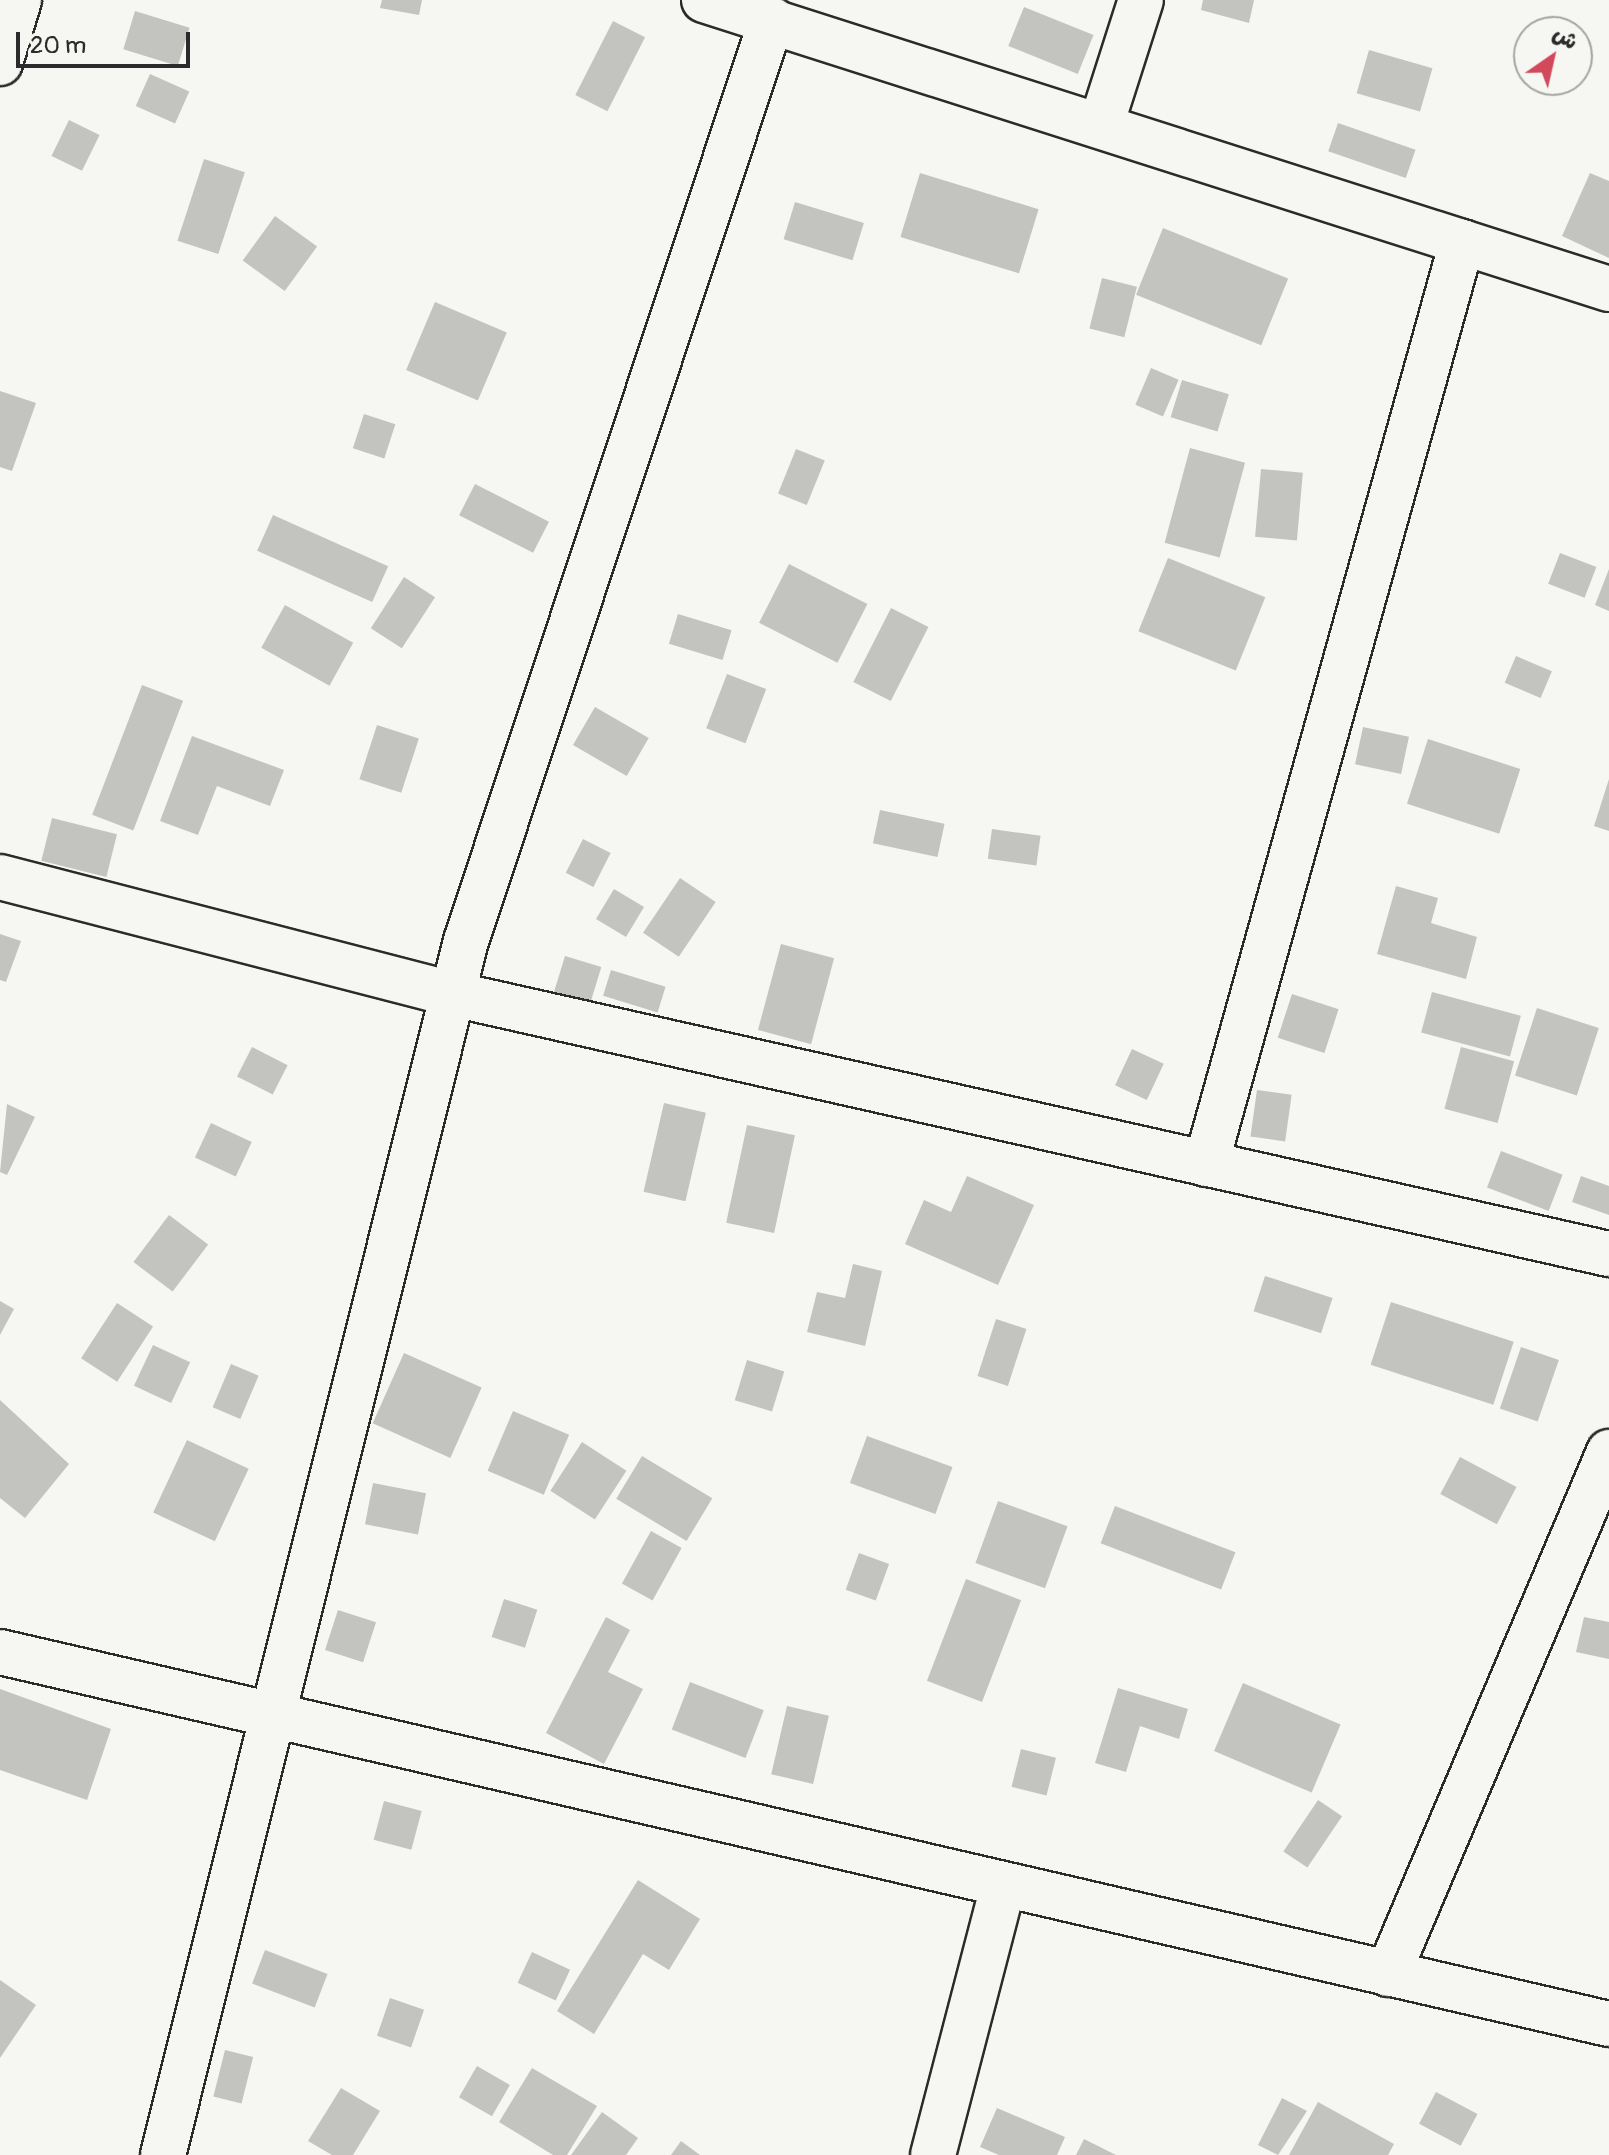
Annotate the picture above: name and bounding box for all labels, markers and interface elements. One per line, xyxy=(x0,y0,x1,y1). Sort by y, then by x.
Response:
scale bar xyxy=(20,16,194,66)
north arrow xyxy=(1513,16,1593,96)
text: ش xyxy=(1547,19,1583,56)
text: 20 m xyxy=(30,31,86,60)

